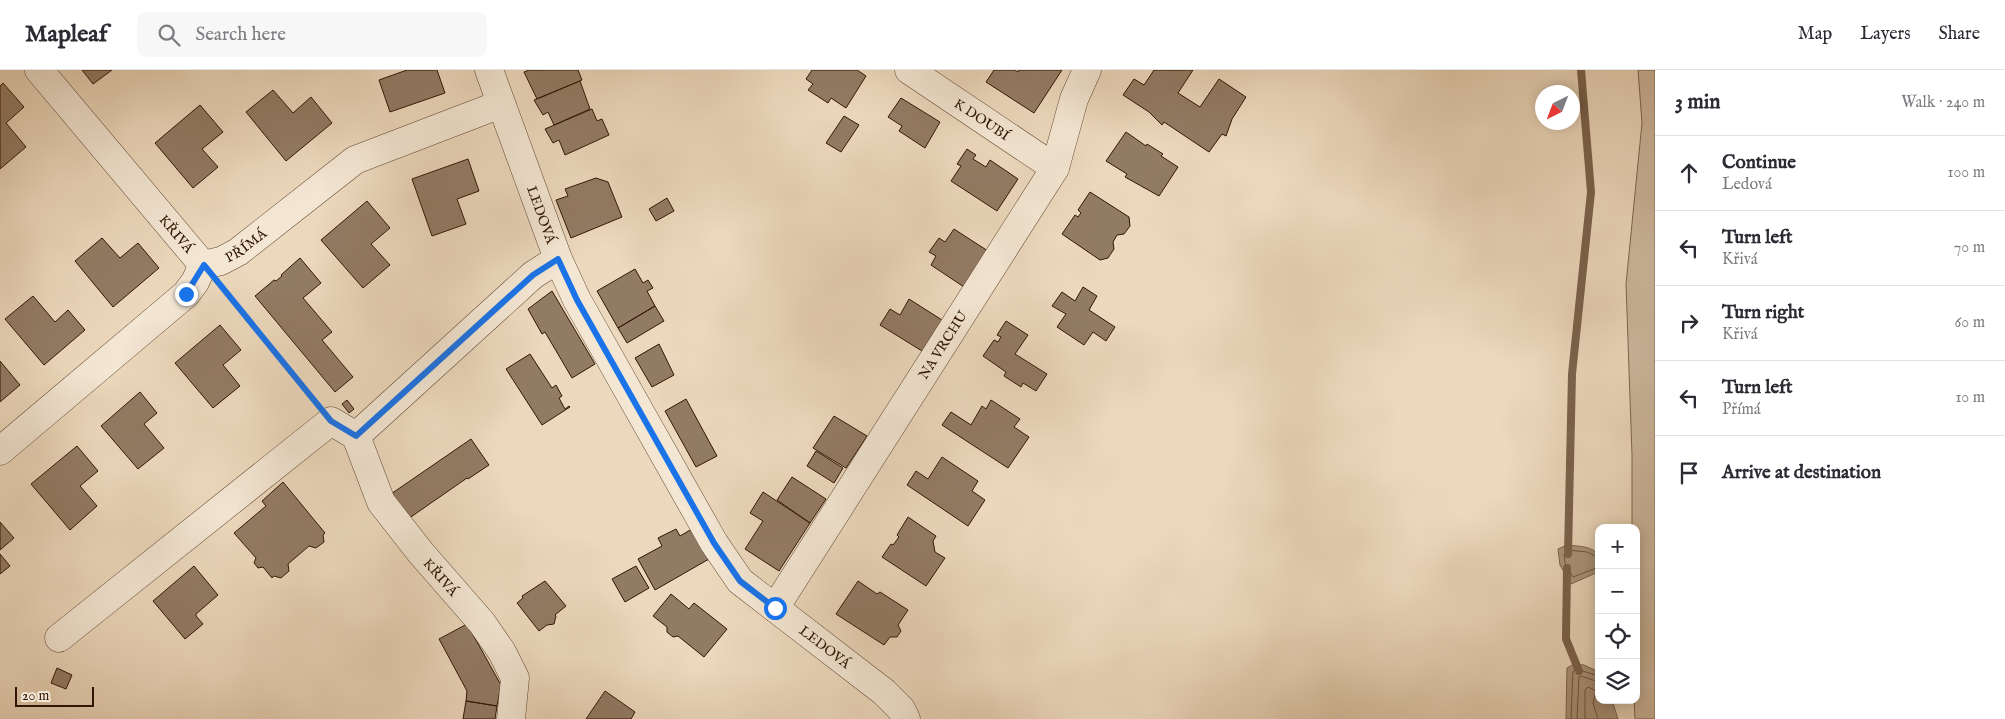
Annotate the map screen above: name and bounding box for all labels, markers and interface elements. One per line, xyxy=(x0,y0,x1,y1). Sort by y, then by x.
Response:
search box xyxy=(137,12,487,57)
text: Mapleaf xyxy=(25,19,107,50)
icon: search xyxy=(155,21,183,49)
text: Search here xyxy=(195,23,286,47)
text: Map xyxy=(1798,23,1832,46)
text: Layers xyxy=(1860,23,1911,46)
text: Share xyxy=(1939,23,1980,46)
north arrow xyxy=(1535,85,1580,130)
text: 3 min xyxy=(1675,89,1720,116)
text: Walk · 240 m xyxy=(1901,93,1985,113)
street label: K DOUBÍ xyxy=(950,95,1014,145)
text: Continue xyxy=(1722,151,1796,175)
icon: ahead xyxy=(1675,159,1703,187)
text: 100 m xyxy=(1948,163,1985,183)
text: Ledová xyxy=(1722,175,1772,195)
street label: LEDOVÁ xyxy=(522,184,561,247)
street label: KŘIVÁ xyxy=(155,212,198,258)
street label: PŘÍMÁ xyxy=(222,224,271,267)
text: Turn left xyxy=(1722,226,1793,250)
icon: left xyxy=(1675,234,1703,262)
text: 70 m xyxy=(1954,238,1985,258)
text: Křivá xyxy=(1722,250,1758,270)
route end xyxy=(175,283,198,306)
text: Turn right xyxy=(1722,301,1804,325)
street label: NA VRCHU xyxy=(915,308,972,383)
icon: right xyxy=(1675,309,1703,337)
text: 60 m xyxy=(1955,313,1985,333)
text: Křivá xyxy=(1722,325,1758,345)
text: Turn left xyxy=(1722,376,1793,400)
icon: left xyxy=(1675,384,1703,412)
text: 10 m xyxy=(1955,388,1985,408)
text: Přímá xyxy=(1722,400,1761,420)
icon: arrive xyxy=(1675,459,1703,487)
text: Arrive at destination xyxy=(1722,461,1881,485)
map controls xyxy=(1595,524,1640,704)
button: + xyxy=(1595,524,1640,569)
street label: KŘIVÁ xyxy=(419,554,463,601)
button: − xyxy=(1595,569,1640,614)
route start xyxy=(764,597,787,620)
button: locate xyxy=(1595,614,1640,659)
street label: LEDOVÁ xyxy=(795,622,855,673)
button: layers xyxy=(1595,659,1640,704)
scale bar xyxy=(15,684,94,707)
text: 20 m xyxy=(22,687,49,705)

